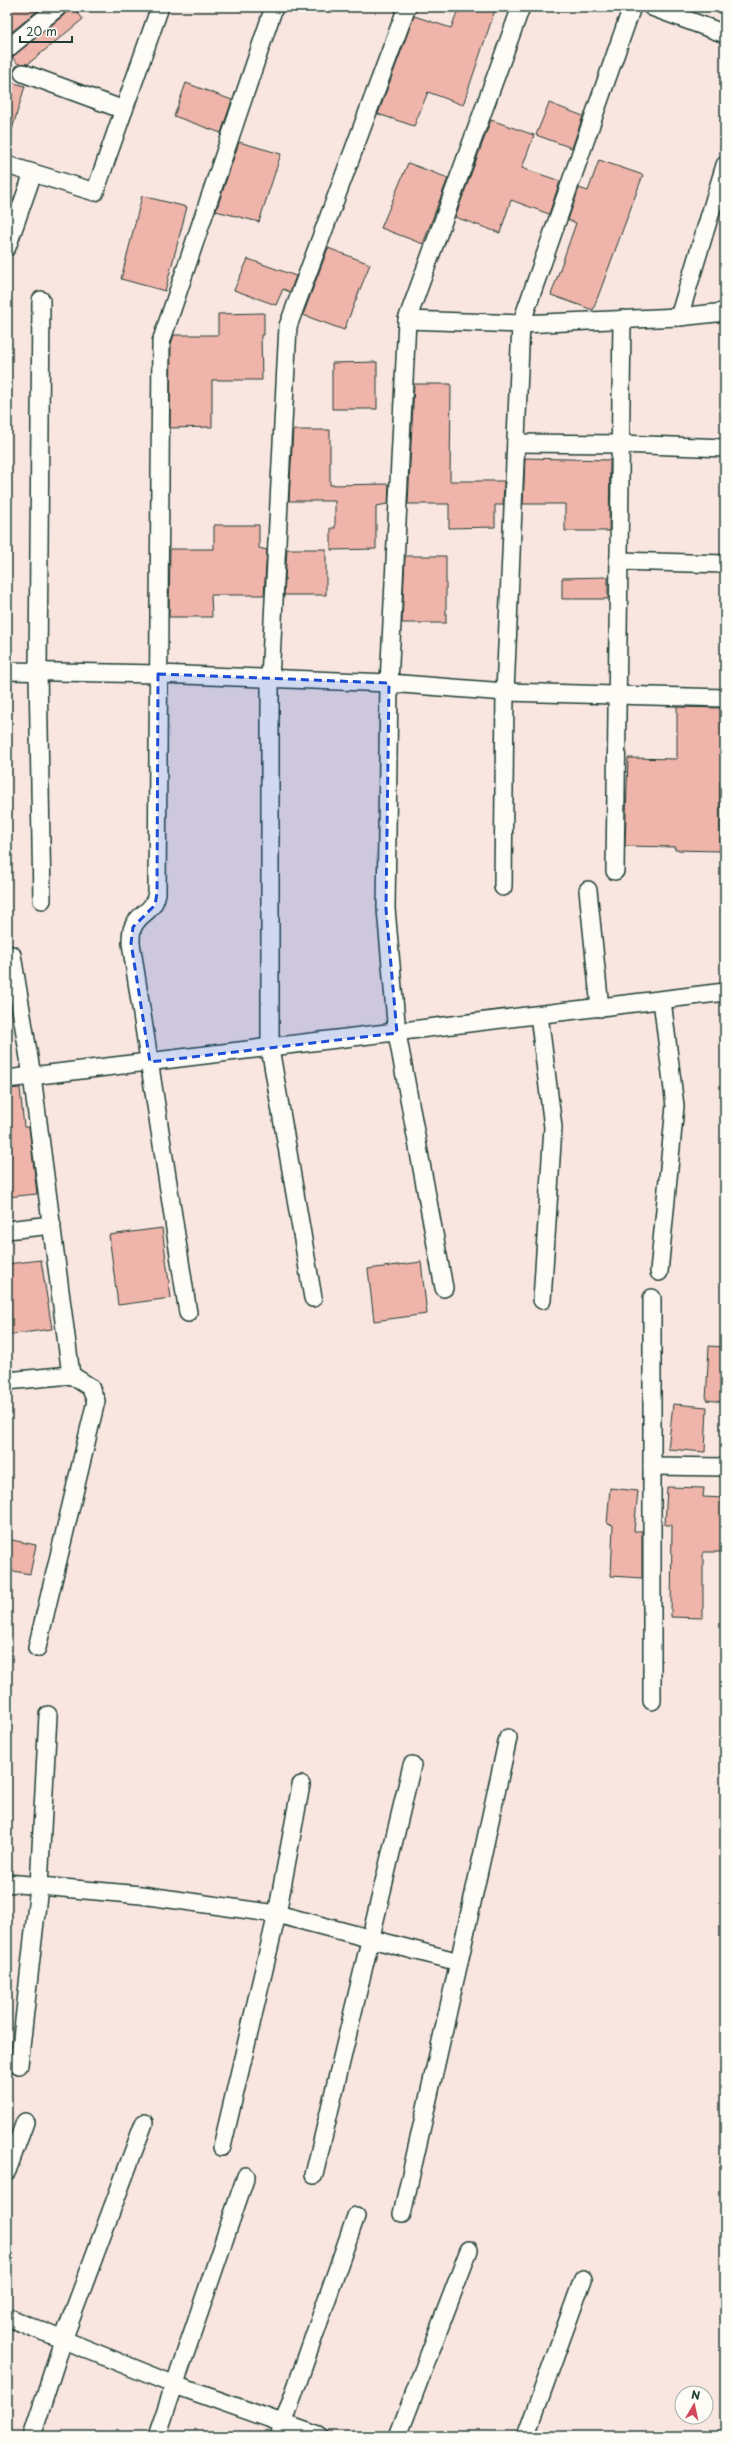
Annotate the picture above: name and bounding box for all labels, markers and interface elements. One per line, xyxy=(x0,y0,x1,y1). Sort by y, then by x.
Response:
scale bar xyxy=(20,18,72,44)
text: 20 m xyxy=(26,22,57,40)
north arrow xyxy=(674,2385,714,2425)
text: N xyxy=(690,2386,702,2404)

